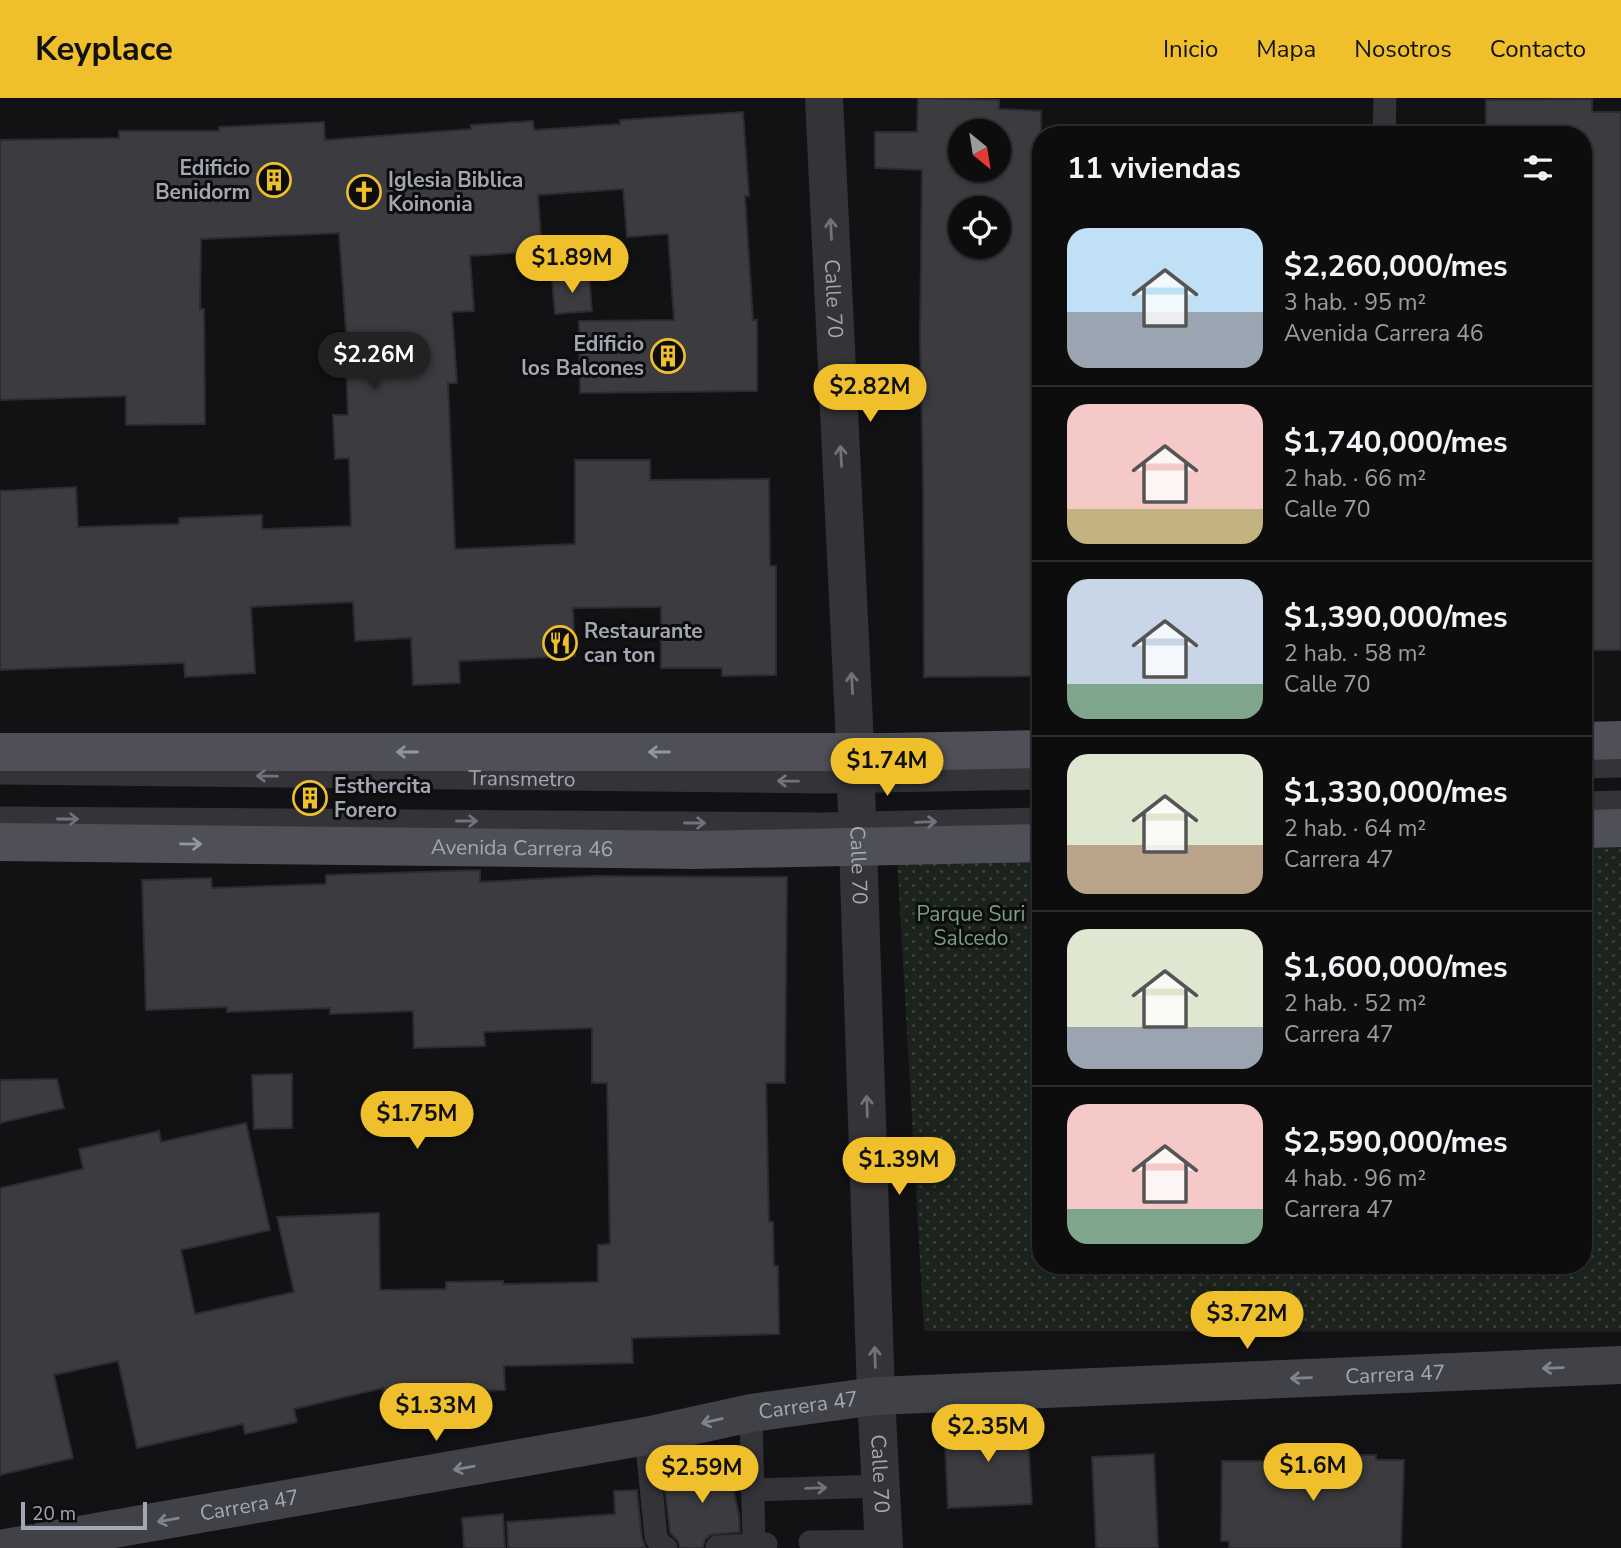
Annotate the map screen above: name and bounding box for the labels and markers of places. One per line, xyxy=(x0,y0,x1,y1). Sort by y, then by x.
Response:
place label: Edificio Benidorm xyxy=(155,154,250,206)
building icon: Edificio Benidorm xyxy=(255,161,293,199)
place label: Iglesia Biblica Koinonia xyxy=(388,166,523,218)
church icon: Iglesia Biblica Koinonia xyxy=(345,173,383,211)
pin: $1.89M xyxy=(515,236,629,295)
place label: Edificio los Balcones xyxy=(521,330,644,382)
pin: $2.26M xyxy=(317,332,431,392)
building icon: Edificio los Balcones xyxy=(649,337,687,375)
pin: $2.82M xyxy=(813,364,927,424)
place label: Restaurante can ton xyxy=(584,617,703,669)
restaurant icon: Restaurante can ton xyxy=(541,624,579,662)
pin: $1.74M xyxy=(830,738,944,798)
place label: Esthercita Forero xyxy=(334,772,431,824)
building icon: Esthercita Forero xyxy=(291,779,329,817)
pin: $1.75M xyxy=(360,1091,474,1151)
pin: $1.39M xyxy=(842,1138,956,1197)
pin: $3.72M xyxy=(1190,1292,1304,1351)
pin: $1.33M xyxy=(379,1384,493,1443)
pin: $2.35M xyxy=(931,1404,1045,1464)
pin: $1.6M xyxy=(1264,1444,1362,1503)
pin: $2.59M xyxy=(645,1446,759,1505)

